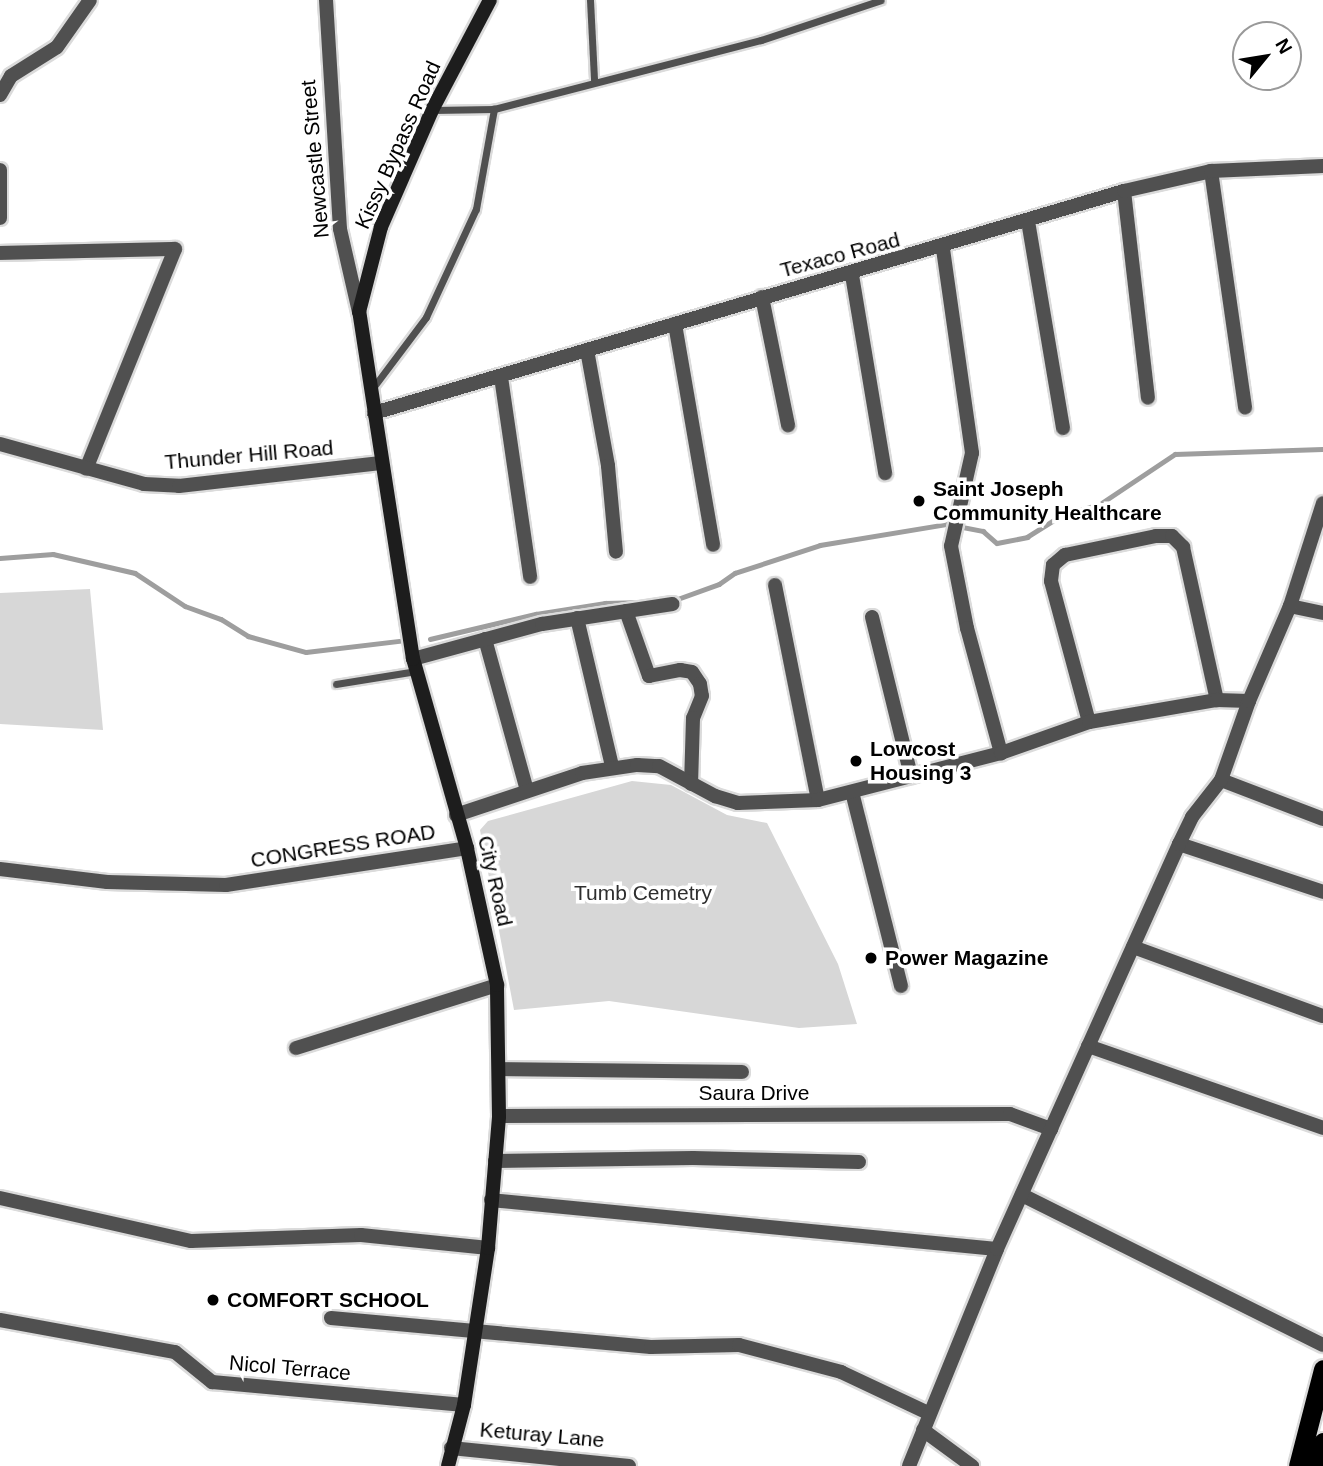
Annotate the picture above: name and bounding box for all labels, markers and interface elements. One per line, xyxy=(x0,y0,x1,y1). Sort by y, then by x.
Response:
north arrow xyxy=(1232,21,1302,91)
text: N xyxy=(1271,35,1296,57)
street label: Kissy Bypass Road xyxy=(350,57,446,233)
street label: Newcastle Street xyxy=(296,79,334,239)
street label: Texaco Road xyxy=(778,227,902,283)
street label: Thunder Hill Road xyxy=(164,435,334,475)
place label: Saint Joseph Community Healthcare xyxy=(933,476,1162,526)
marker: Saint Joseph Community Healthcare xyxy=(911,493,927,509)
place label: Lowcost Housing 3 xyxy=(870,736,972,786)
marker: Lowcost Housing 3 xyxy=(848,753,864,769)
street label: CONGRESS ROAD xyxy=(249,819,437,873)
street label: City Road xyxy=(472,833,518,929)
park label: Tumb Cemetry xyxy=(574,880,712,906)
place label: Power Magazine xyxy=(885,945,1048,971)
marker: Power Magazine xyxy=(863,950,879,966)
street label: Saura Drive xyxy=(699,1080,809,1106)
place label: COMFORT SCHOOL xyxy=(227,1287,429,1313)
marker: COMFORT SCHOOL xyxy=(205,1292,221,1308)
street label: Nicol Terrace xyxy=(228,1350,352,1386)
street label: Keturay Lane xyxy=(479,1417,605,1453)

